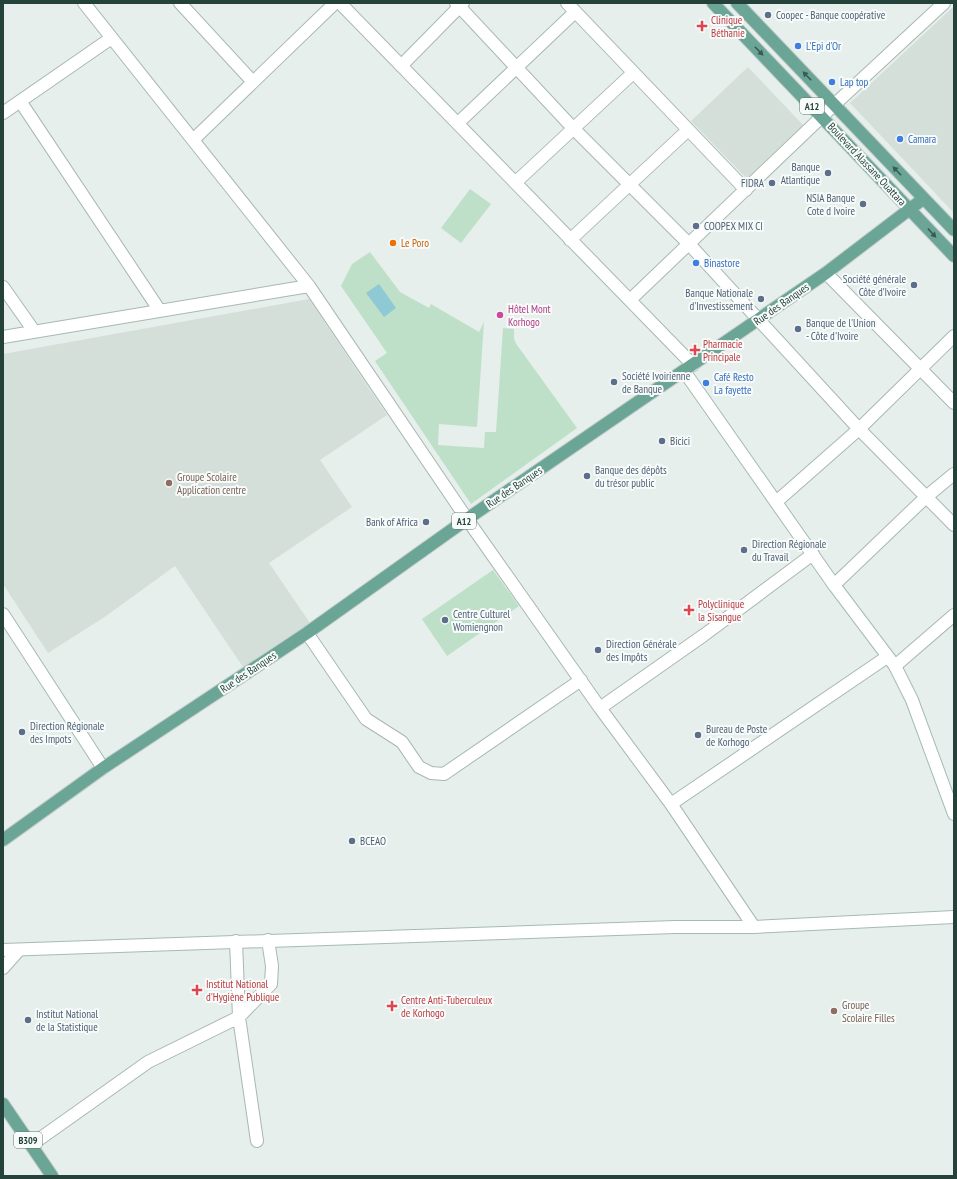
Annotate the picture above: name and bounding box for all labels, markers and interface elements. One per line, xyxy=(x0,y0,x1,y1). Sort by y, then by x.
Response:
place label: Coopec - Banque coopérative xyxy=(776,8,886,22)
marker: Coopec - Banque coopérative xyxy=(763,10,773,20)
place label: Clinique Béthanie xyxy=(711,13,745,40)
marker: Clinique Béthanie xyxy=(696,20,708,32)
place label: L'Epi d'Or xyxy=(806,39,841,53)
marker: L'Epi d'Or xyxy=(793,41,803,51)
one-way arrow xyxy=(754,46,764,56)
one-way arrow xyxy=(802,71,812,81)
place label: Lap top xyxy=(840,75,869,89)
marker: Lap top xyxy=(827,77,837,87)
road number: A12 xyxy=(800,98,824,114)
street label: Boulevard Alassane Ouattara xyxy=(825,119,909,209)
place label: Camara xyxy=(908,132,936,146)
marker: Camara xyxy=(895,134,905,144)
place label: Banque Atlantique xyxy=(781,160,820,187)
one-way arrow xyxy=(892,165,901,176)
marker: Banque Atlantique xyxy=(823,168,833,178)
place label: FIDRA xyxy=(741,176,765,190)
marker: FIDRA xyxy=(767,178,777,188)
place label: NSIA Banque Cote d Ivoire xyxy=(806,191,855,218)
marker: NSIA Banque Cote d Ivoire xyxy=(858,199,868,209)
place label: COOPEX MIX CI xyxy=(704,219,763,233)
marker: COOPEX MIX CI xyxy=(691,221,701,231)
one-way arrow xyxy=(927,228,937,238)
place label: Le Poro xyxy=(401,236,429,250)
marker: Le Poro xyxy=(388,238,398,248)
place label: Binastore xyxy=(704,256,740,270)
marker: Binastore xyxy=(691,258,701,268)
place label: Société générale Côte d’Ivoire xyxy=(843,272,906,299)
street label: Rue des Banques xyxy=(751,280,812,328)
marker: Société générale Côte d’Ivoire xyxy=(909,280,919,290)
place label: Banque Nationale d'Investissement xyxy=(685,286,753,313)
marker: Banque Nationale d'Investissement xyxy=(756,294,766,304)
place label: Hôtel Mont Korhogo xyxy=(508,302,551,329)
marker: Hôtel Mont Korhogo xyxy=(495,310,505,320)
place label: Banque de l'Union - Côte d'Ivoire xyxy=(806,316,876,343)
marker: Banque de l'Union - Côte d'Ivoire xyxy=(793,324,803,334)
place label: Pharmacie Principale xyxy=(703,337,743,364)
marker: Pharmacie Principale xyxy=(690,345,700,355)
place label: Société Ivoirienne de Banque xyxy=(622,369,691,396)
place label: Café Resto La fayette xyxy=(714,370,754,397)
marker: Société Ivoirienne de Banque xyxy=(609,377,619,387)
marker: Café Resto La fayette xyxy=(701,378,711,388)
place label: Bicici xyxy=(670,434,690,448)
marker: Bicici xyxy=(657,436,667,446)
street label: Rue des Banques xyxy=(483,463,545,511)
place label: Banque des dépôts du trésor public xyxy=(595,463,667,490)
place label: Groupe Scolaire Application centre xyxy=(177,470,247,497)
marker: Banque des dépôts du trésor public xyxy=(582,471,592,481)
marker: Groupe Scolaire Application centre xyxy=(164,478,174,488)
road number: A12 xyxy=(452,513,476,529)
place label: Bank of Africa xyxy=(366,515,418,529)
marker: Bank of Africa xyxy=(421,517,431,527)
place label: Direction Régionale du Travail xyxy=(752,537,827,564)
marker: Direction Régionale du Travail xyxy=(739,545,749,555)
place label: Polyclinique la Sisangue xyxy=(698,597,745,624)
marker: Polyclinique la Sisangue xyxy=(683,604,695,616)
place label: Centre Culturel Womiengnon xyxy=(453,607,511,634)
marker: Centre Culturel Womiengnon xyxy=(440,615,450,625)
place label: Direction Générale des Impôts xyxy=(606,637,677,664)
marker: Direction Générale des Impôts xyxy=(593,645,603,655)
street label: Rue des Banques xyxy=(217,648,279,696)
place label: Direction Régionale des Impots xyxy=(30,719,105,746)
place label: Bureau de Poste de Korhogo xyxy=(706,722,768,749)
marker: Direction Régionale des Impots xyxy=(17,727,27,737)
marker: Bureau de Poste de Korhogo xyxy=(693,730,703,740)
place label: BCEAO xyxy=(360,834,386,848)
marker: BCEAO xyxy=(347,836,357,846)
place label: Institut National d'Hygiène Publique xyxy=(206,977,280,1004)
marker: Institut National d'Hygiène Publique xyxy=(191,984,203,996)
place label: Centre Anti-Tuberculeux de Korhogo xyxy=(401,993,493,1020)
place label: Groupe Scolaire Filles xyxy=(842,998,895,1025)
marker: Centre Anti-Tuberculeux de Korhogo xyxy=(386,1000,398,1012)
marker: Groupe Scolaire Filles xyxy=(829,1006,839,1016)
place label: Institut National de la Statistique xyxy=(36,1007,98,1034)
marker: Institut National de la Statistique xyxy=(23,1015,33,1025)
road number: B309 xyxy=(14,1132,42,1148)

